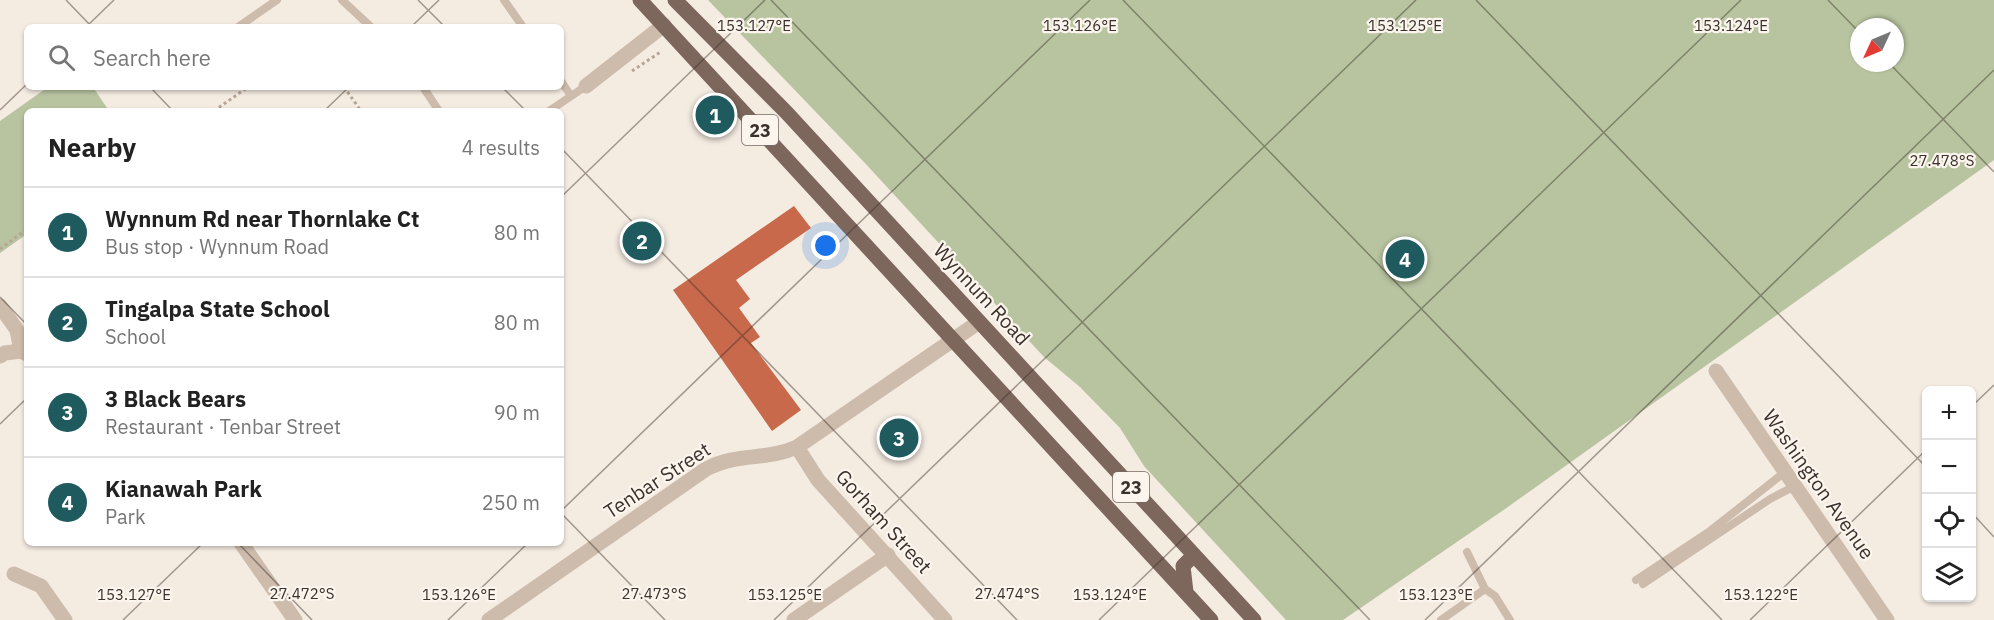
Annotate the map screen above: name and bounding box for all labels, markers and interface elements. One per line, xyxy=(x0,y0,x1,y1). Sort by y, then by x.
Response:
text: 153.127°E xyxy=(717,16,791,35)
text: 153.126°E xyxy=(1043,16,1117,35)
text: 153.125°E xyxy=(1368,16,1442,35)
text: 153.124°E xyxy=(1694,16,1768,35)
north arrow xyxy=(1850,18,1904,72)
search box xyxy=(24,24,564,90)
icon: search xyxy=(45,41,78,74)
text: Search here xyxy=(93,43,211,72)
pin: 1 xyxy=(696,92,734,138)
road number: 23 xyxy=(742,115,778,145)
text: Nearby xyxy=(48,130,136,164)
text: 4 results xyxy=(462,134,540,161)
text: 27.478°S xyxy=(1910,151,1974,170)
text: Wynnum Rd near Thornlake Ct xyxy=(105,204,419,233)
pin: 2 xyxy=(622,218,662,264)
text: 1 xyxy=(62,219,74,246)
text: 80 m xyxy=(494,219,540,246)
your location xyxy=(811,231,840,260)
text: Bus stop · Wynnum Road xyxy=(105,233,329,260)
pin: 4 xyxy=(1386,236,1424,282)
street label: Wynnum Road xyxy=(928,237,1036,351)
text: Tingalpa State School xyxy=(105,294,330,323)
text: 2 xyxy=(62,309,74,336)
text: 80 m xyxy=(494,309,540,336)
text: School xyxy=(105,323,166,350)
text: 3 Black Bears xyxy=(105,384,246,413)
map controls xyxy=(1922,386,1976,602)
button: + xyxy=(1922,386,1976,440)
text: 3 xyxy=(62,399,74,426)
text: 90 m xyxy=(494,399,540,426)
street label: Washington Avenue xyxy=(1757,404,1881,564)
text: Restaurant · Tenbar Street xyxy=(105,413,341,440)
pin: 3 xyxy=(880,416,918,460)
street label: Tenbar Street xyxy=(599,436,715,524)
button: − xyxy=(1922,440,1976,494)
street label: Gorham Street xyxy=(830,463,938,579)
road number: 23 xyxy=(1113,472,1149,502)
text: Kianawah Park xyxy=(105,474,262,503)
text: 4 xyxy=(62,489,74,516)
text: 250 m xyxy=(482,489,540,516)
button: locate xyxy=(1922,494,1976,548)
text: Park xyxy=(105,503,145,530)
button: layers xyxy=(1922,548,1976,602)
text: 27.472°S xyxy=(270,584,334,603)
text: 27.473°S xyxy=(622,584,686,603)
text: 27.474°S xyxy=(975,584,1039,603)
text: 153.127°E xyxy=(97,585,171,604)
text: 153.126°E xyxy=(422,585,496,604)
text: 153.125°E xyxy=(748,585,822,604)
text: 153.124°E xyxy=(1073,585,1147,604)
text: 153.123°E xyxy=(1399,585,1473,604)
text: 153.122°E xyxy=(1724,585,1798,604)

